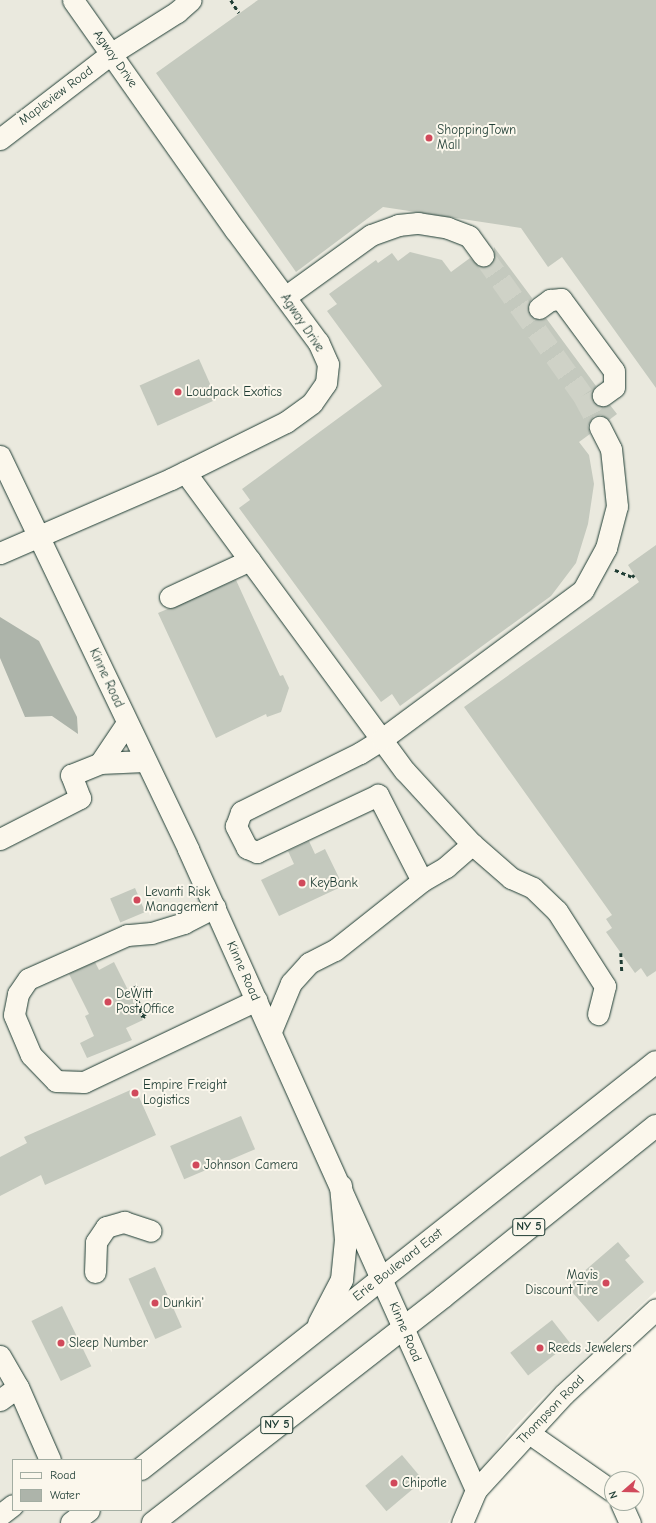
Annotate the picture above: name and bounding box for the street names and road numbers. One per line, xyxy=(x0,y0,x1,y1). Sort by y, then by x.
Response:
street label: Agway Drive xyxy=(89,27,141,91)
street label: Mapleview Road xyxy=(16,63,96,129)
street label: Agway Drive xyxy=(277,291,327,355)
street label: Kinne Road xyxy=(86,646,126,710)
street label: Kinne Road xyxy=(223,939,263,1003)
road number: NY 5 xyxy=(512,1217,546,1237)
street label: Erie Boulevard East xyxy=(350,1225,446,1305)
street label: Kinne Road xyxy=(385,1300,425,1364)
street label: Thompson Road xyxy=(514,1372,588,1448)
road number: NY 5 xyxy=(260,1415,294,1435)

